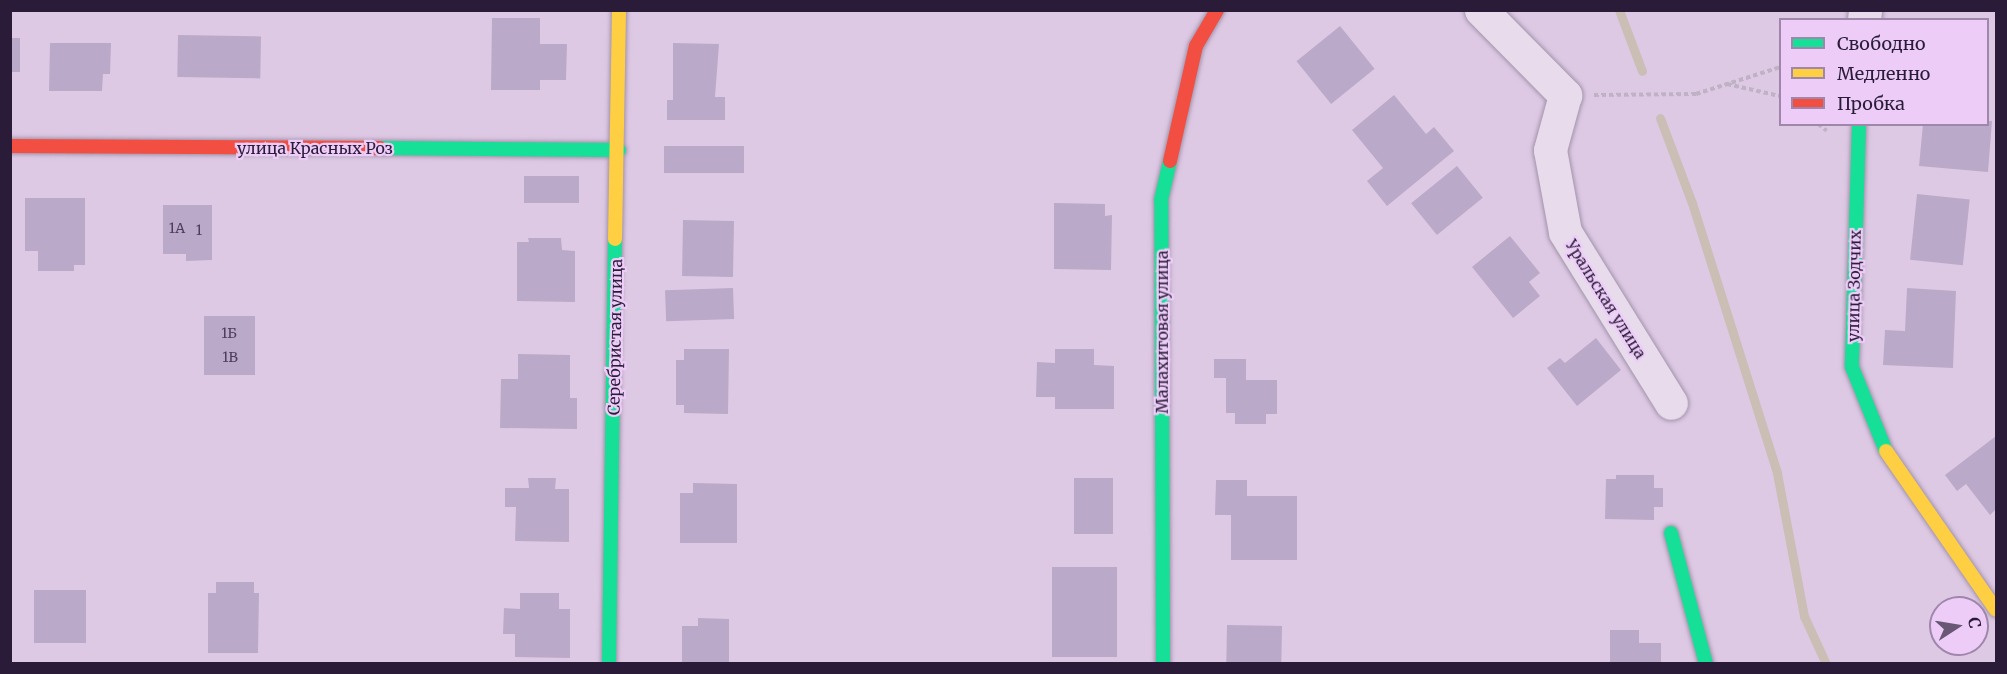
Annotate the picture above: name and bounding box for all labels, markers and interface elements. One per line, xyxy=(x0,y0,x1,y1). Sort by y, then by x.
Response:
legend xyxy=(1779,18,1989,126)
text: Свободно xyxy=(1837,32,1925,55)
text: Медленно xyxy=(1837,62,1930,85)
text: Пробка xyxy=(1837,92,1905,115)
street label: улица Красных Роз xyxy=(237,138,393,158)
house number: 1А xyxy=(169,220,185,236)
house number: 1 xyxy=(196,222,202,238)
street label: улица Зодчих xyxy=(1843,230,1865,342)
street label: Уральская улица xyxy=(1562,236,1650,362)
street label: Малахитовая улица xyxy=(1152,250,1172,414)
street label: Серебристая улица xyxy=(604,259,626,415)
house number: 1Б xyxy=(221,325,237,341)
house number: 1В xyxy=(222,349,238,365)
north arrow xyxy=(1929,596,1989,656)
text: С xyxy=(1964,615,1986,630)

